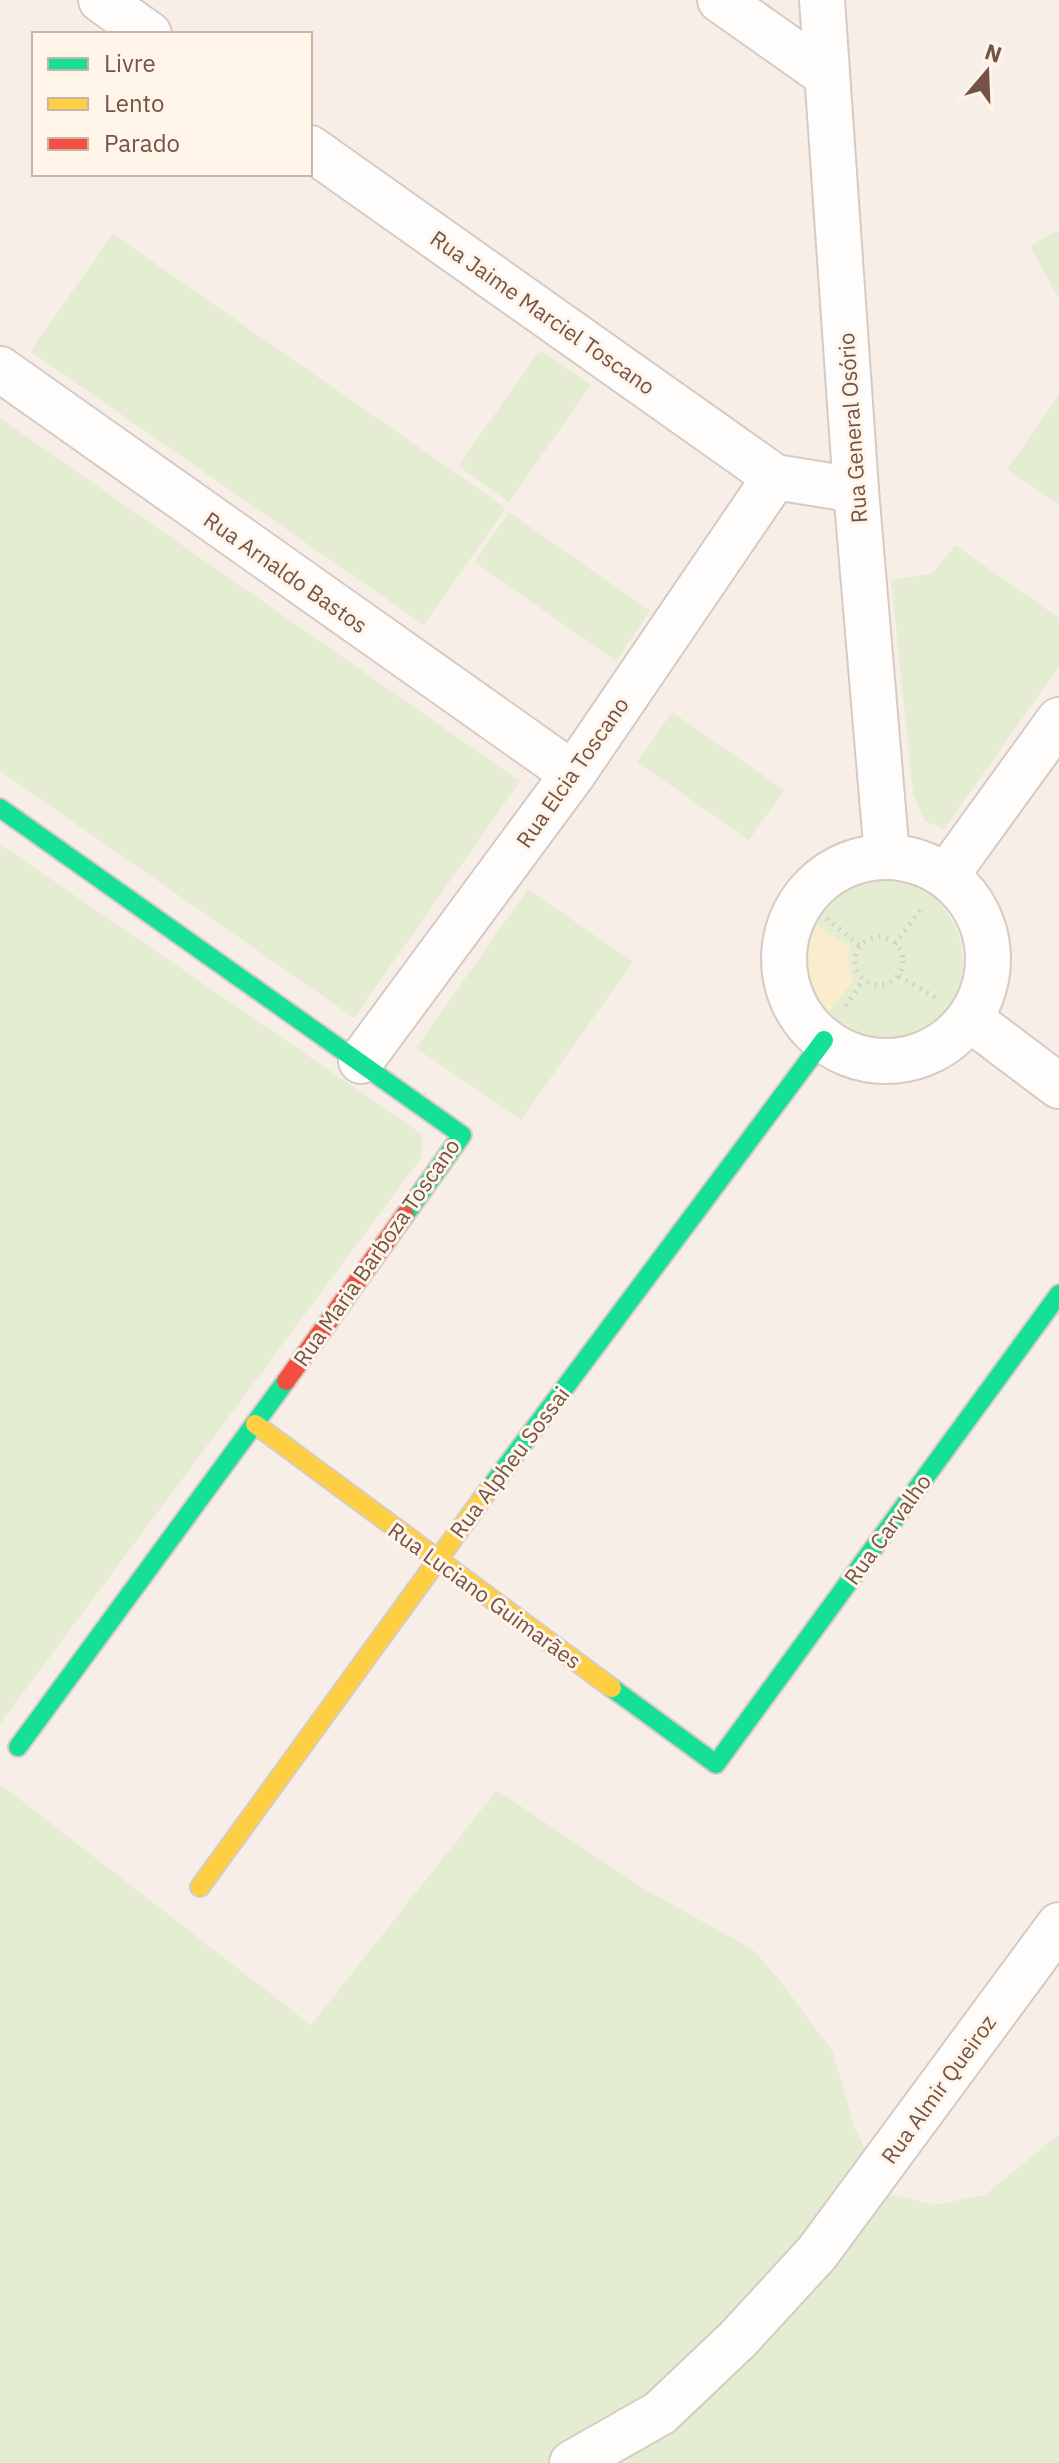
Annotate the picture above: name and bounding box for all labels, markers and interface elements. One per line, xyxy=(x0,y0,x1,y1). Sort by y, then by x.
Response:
legend xyxy=(32,32,312,176)
north arrow xyxy=(947,32,1027,112)
text: N xyxy=(981,36,1006,69)
text: Livre xyxy=(104,47,156,79)
text: Lento xyxy=(104,87,164,119)
text: Parado xyxy=(104,127,180,159)
street label: Rua Jaime Marciel Toscano xyxy=(425,223,661,401)
street label: Rua General Osório xyxy=(831,332,873,524)
street label: Rua Arnaldo Bastos xyxy=(198,505,374,639)
street label: Rua Elcia Toscano xyxy=(509,691,635,853)
street label: Rua Maria Barboza Toscano xyxy=(286,1132,466,1372)
street label: Rua Alpheu Sossai xyxy=(443,1380,575,1544)
street label: Rua Carvalho xyxy=(837,1468,937,1590)
street label: Rua Luciano Guimarães xyxy=(383,1515,587,1675)
street label: Rua Almir Queiroz xyxy=(874,2009,1002,2169)

